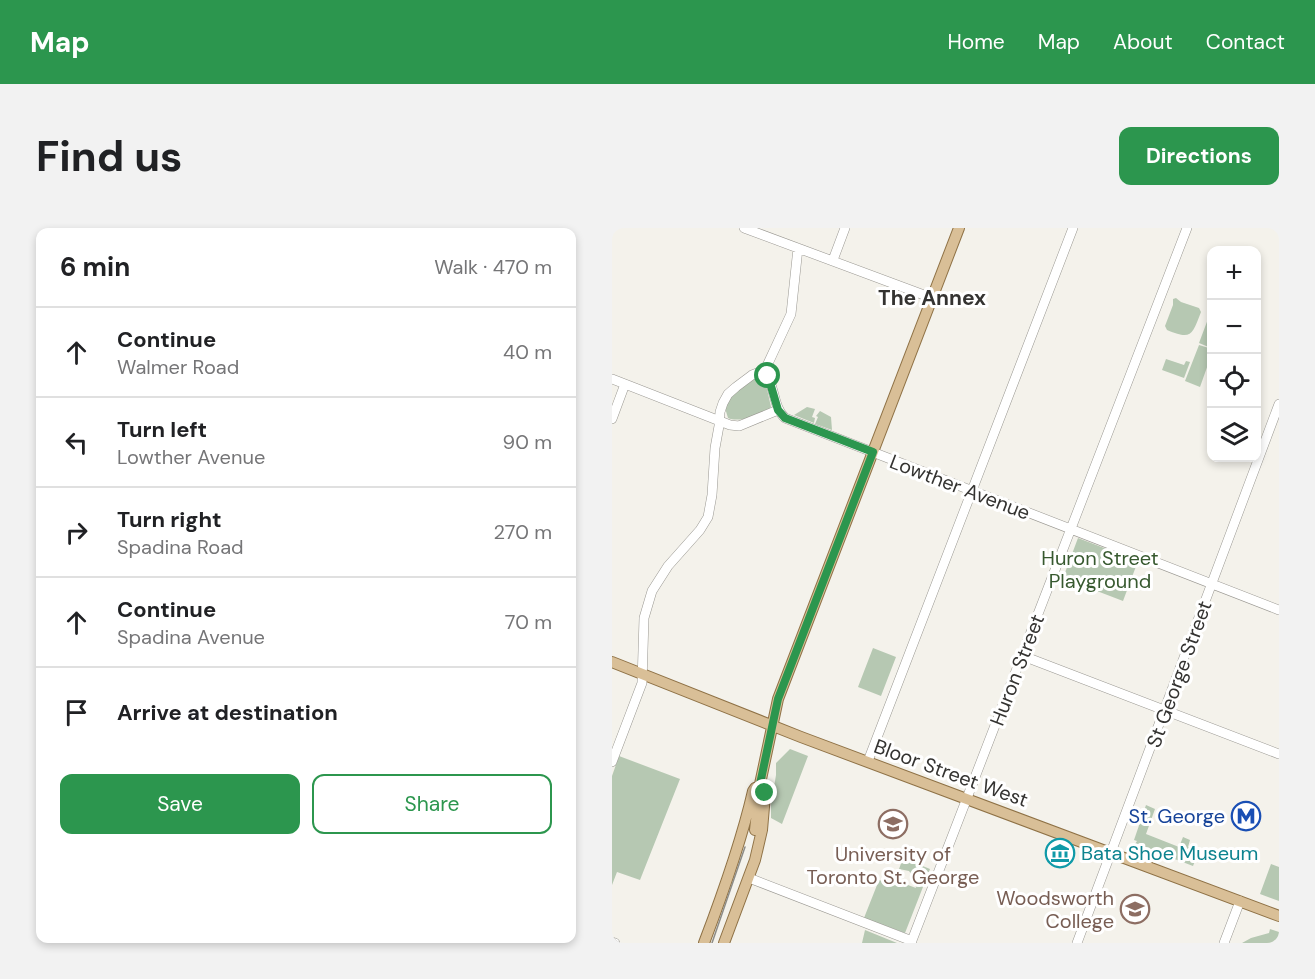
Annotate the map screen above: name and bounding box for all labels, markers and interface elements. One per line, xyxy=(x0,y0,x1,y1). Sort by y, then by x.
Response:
text: Map xyxy=(30,24,90,61)
text: Home xyxy=(947,28,1005,56)
text: Map xyxy=(1038,28,1080,56)
text: About xyxy=(1113,28,1173,56)
text: Contact xyxy=(1206,28,1285,56)
button: Directions xyxy=(1119,127,1279,185)
text: Find us xyxy=(36,129,182,184)
map controls xyxy=(1207,246,1261,462)
button: + xyxy=(1207,246,1261,300)
text: 6 min xyxy=(60,250,130,284)
text: Walk · 470 m xyxy=(434,254,552,280)
district label: The Annex xyxy=(878,284,986,312)
button: − xyxy=(1207,300,1261,354)
text: Continue xyxy=(117,325,216,354)
icon: ahead xyxy=(60,336,93,369)
text: 40 m xyxy=(503,339,552,365)
text: Walmer Road xyxy=(117,354,239,380)
button: locate xyxy=(1207,354,1261,408)
route start xyxy=(754,362,780,388)
button: layers xyxy=(1207,408,1261,462)
text: Turn left xyxy=(117,415,207,444)
icon: left xyxy=(60,426,93,459)
text: 90 m xyxy=(503,429,552,455)
text: Lowther Avenue xyxy=(117,444,265,470)
street label: Lowther Avenue xyxy=(886,448,1034,526)
text: Turn right xyxy=(117,505,222,534)
icon: right xyxy=(60,516,93,549)
text: 270 m xyxy=(494,519,552,545)
text: Spadina Road xyxy=(117,534,244,560)
park label: Huron Street Playground xyxy=(1041,545,1159,594)
text: Continue xyxy=(117,595,216,624)
street label: St George Street xyxy=(1140,597,1218,751)
icon: ahead xyxy=(60,606,93,639)
text: 70 m xyxy=(505,609,552,635)
street label: Huron Street xyxy=(984,610,1050,729)
text: Spadina Avenue xyxy=(117,624,265,650)
icon: arrive xyxy=(60,696,93,729)
text: Arrive at destination xyxy=(117,698,338,727)
street label: Bloor Street West xyxy=(870,733,1032,813)
button: Save xyxy=(60,774,300,834)
button: Share xyxy=(312,774,552,834)
route end xyxy=(751,779,777,805)
metro station icon: St. George xyxy=(1230,800,1262,832)
place label: St. George xyxy=(1129,803,1225,829)
school or university icon: University of Toronto St. George xyxy=(877,808,909,840)
museum icon: Bata Shoe Museum xyxy=(1044,837,1076,869)
place label: Bata Shoe Museum xyxy=(1081,840,1258,866)
place label: University of Toronto St. George xyxy=(807,841,979,890)
place label: Woodsworth College xyxy=(996,885,1114,934)
school or university icon: Woodsworth College xyxy=(1119,893,1151,925)

